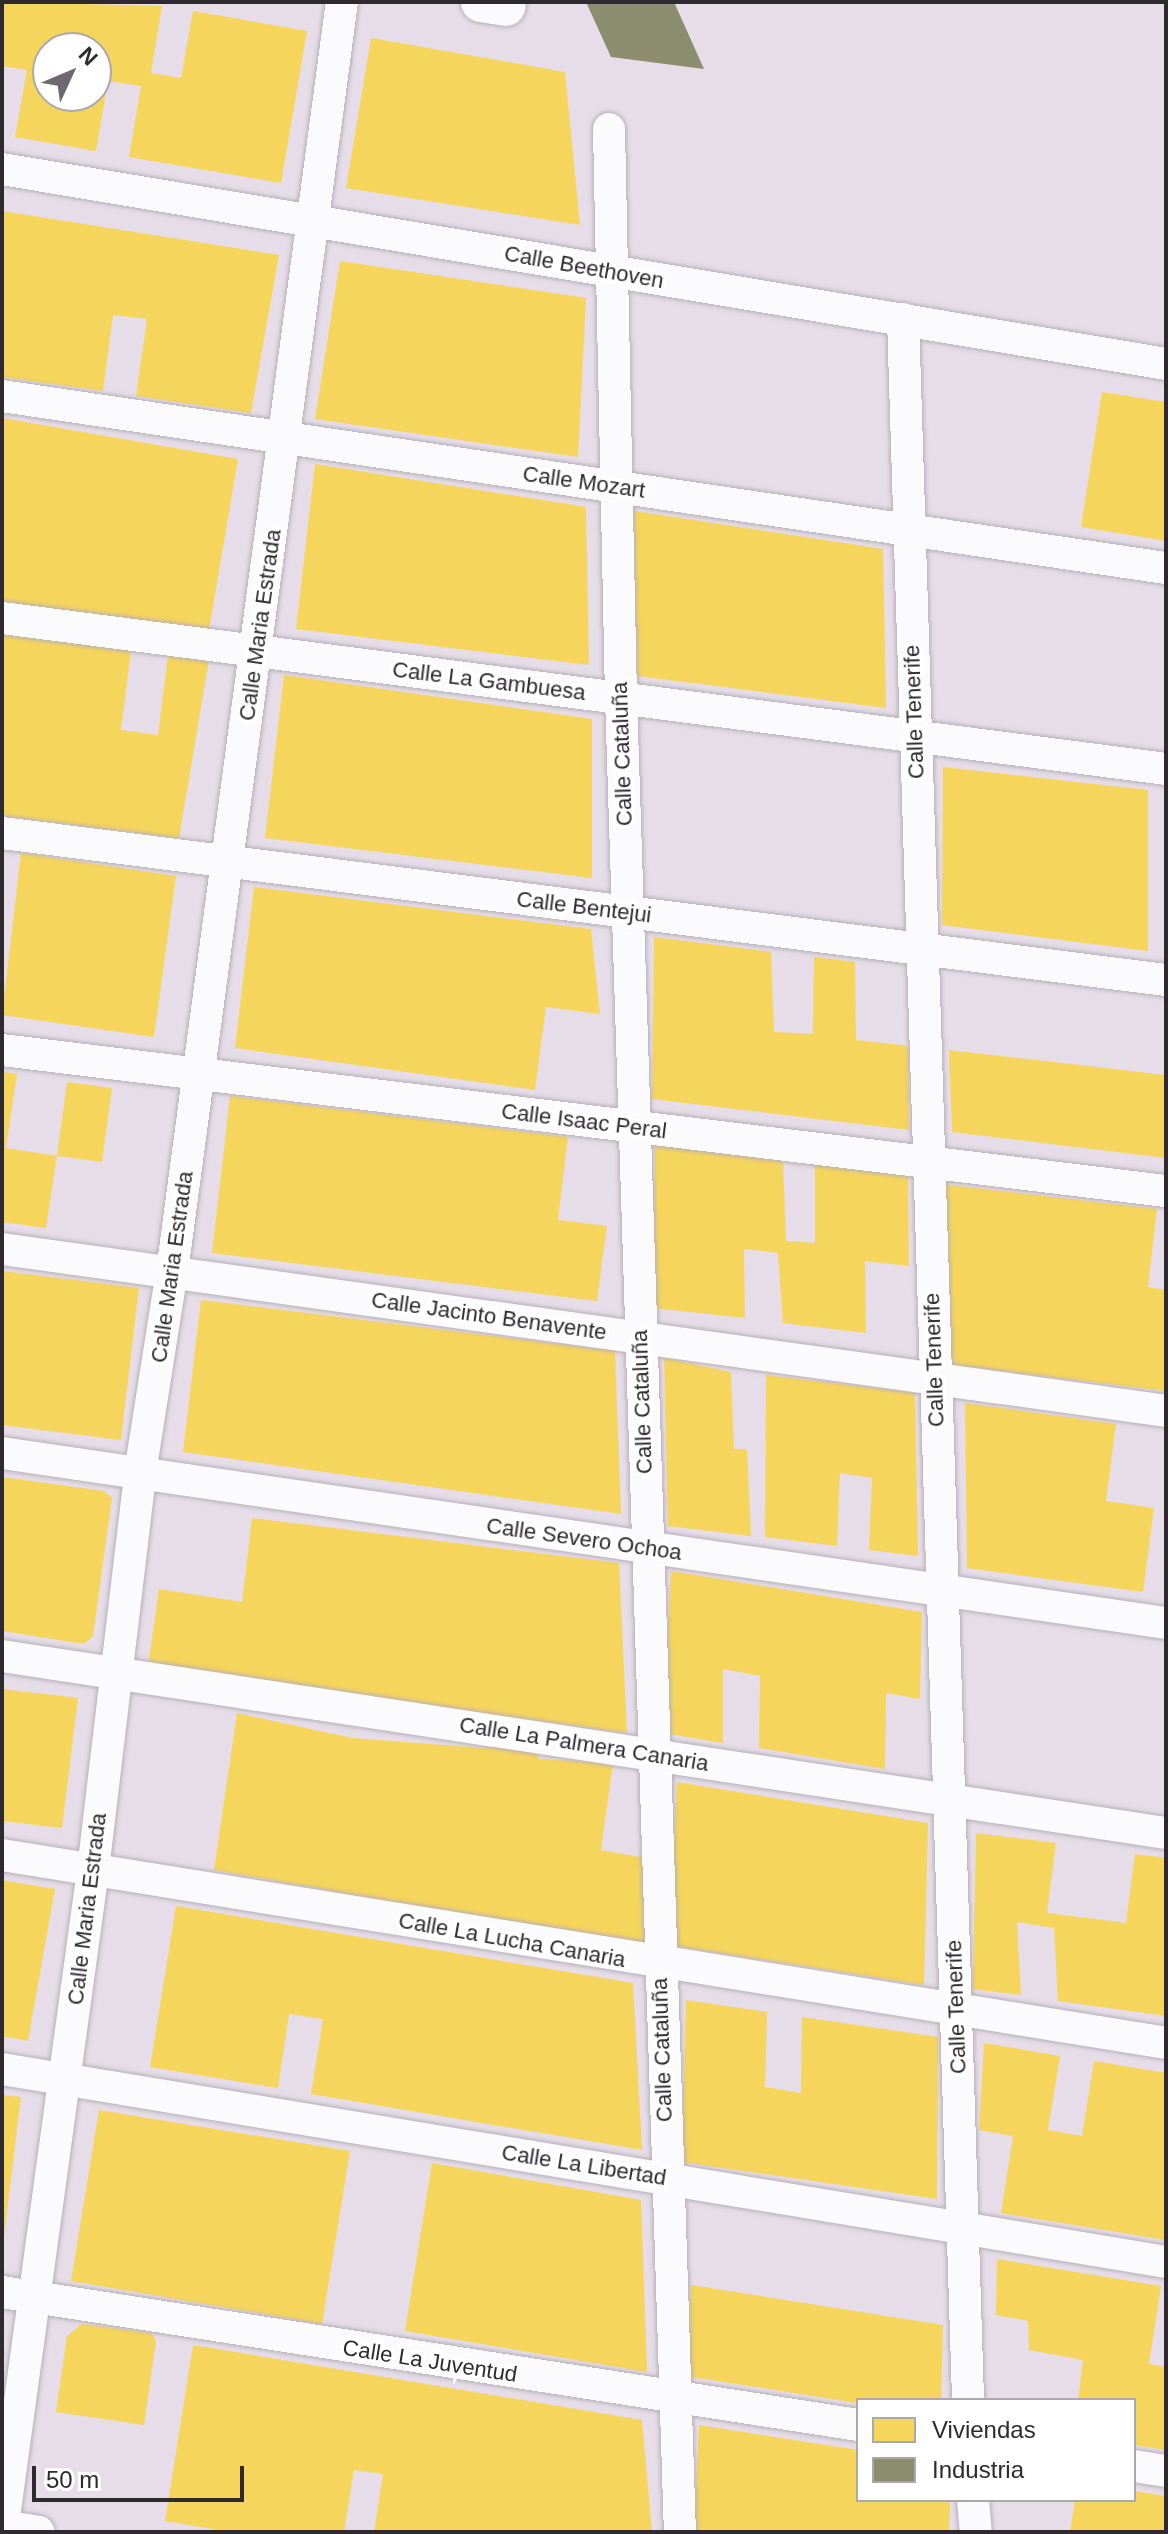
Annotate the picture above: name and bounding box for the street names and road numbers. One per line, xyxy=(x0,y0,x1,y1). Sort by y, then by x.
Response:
street label: Calle Beethoven xyxy=(502,240,666,294)
street label: Calle Mozart xyxy=(521,460,647,504)
street label: Calle Maria Estrada xyxy=(233,528,287,722)
street label: Calle Tenerife xyxy=(898,644,930,780)
street label: Calle La Gambuesa xyxy=(391,656,587,706)
street label: Calle Cataluña xyxy=(606,681,638,827)
street label: Calle Bentejui xyxy=(515,886,653,928)
street label: Calle Isaac Peral xyxy=(500,1098,668,1144)
street label: Calle Maria Estrada xyxy=(145,1170,199,1364)
street label: Calle Jacinto Benavente xyxy=(370,1286,608,1346)
street label: Calle Tenerife xyxy=(918,1292,950,1428)
street label: Calle Cataluña xyxy=(626,1329,658,1475)
street label: Calle Severo Ochoa xyxy=(485,1512,683,1566)
street label: Calle La Palmera Canaria xyxy=(458,1711,710,1777)
street label: Calle Maria Estrada xyxy=(62,1812,112,2006)
street label: Calle La Lucha Canaria xyxy=(396,1907,628,1973)
street label: Calle Tenerife xyxy=(940,1939,972,2075)
street label: Calle Cataluña xyxy=(646,1977,678,2123)
street label: Calle La Libertad xyxy=(500,2139,668,2191)
street label: Calle La Juventud xyxy=(341,2334,519,2388)

